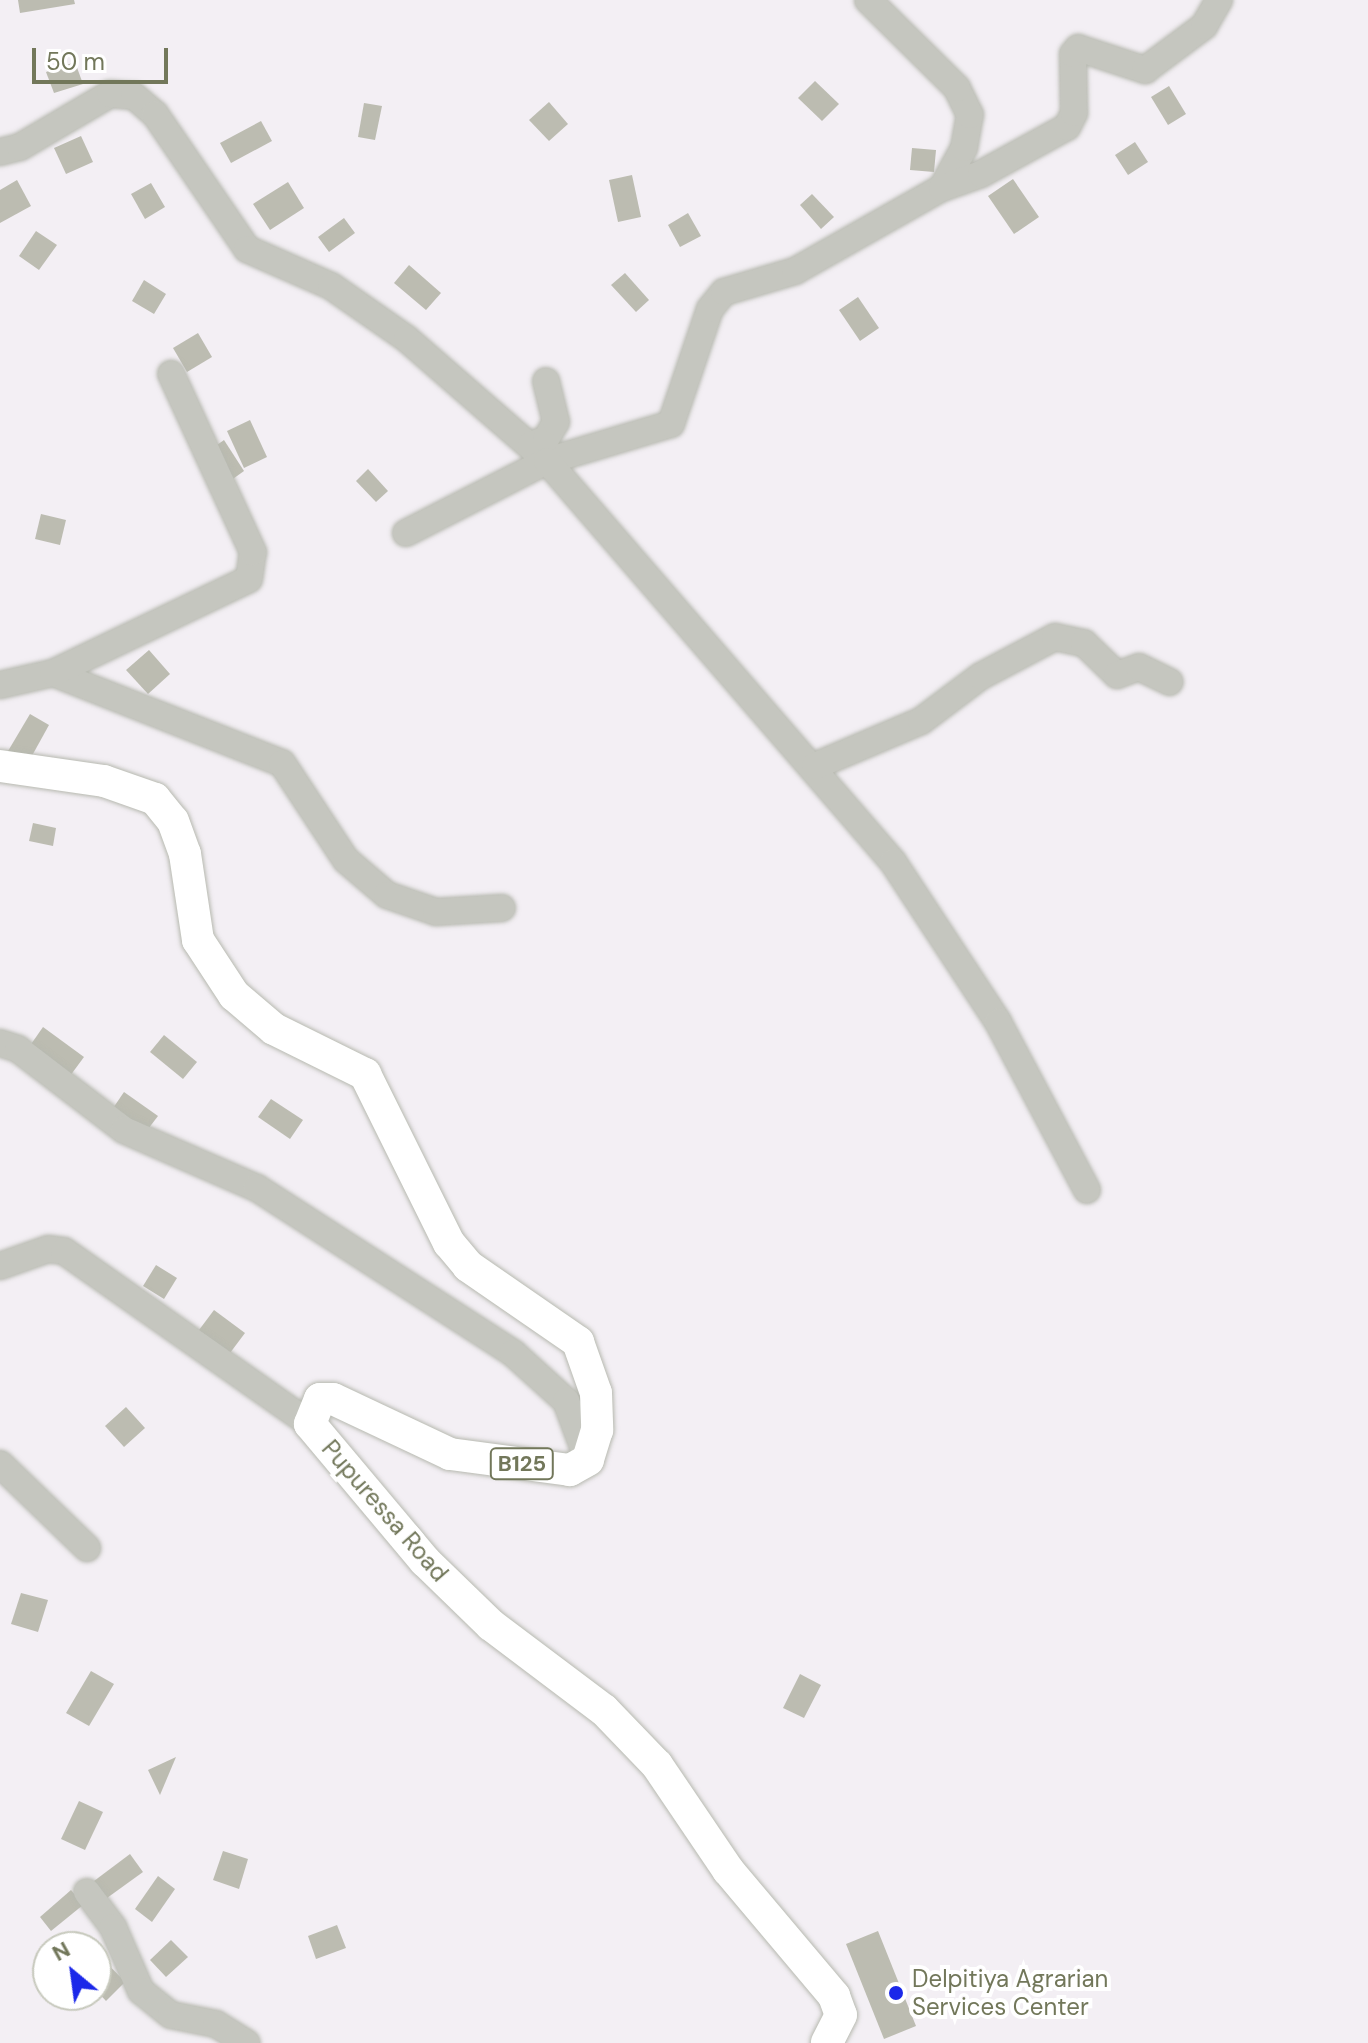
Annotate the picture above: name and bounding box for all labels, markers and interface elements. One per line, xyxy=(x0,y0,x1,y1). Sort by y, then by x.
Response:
scale bar xyxy=(36,32,172,82)
text: 50 m xyxy=(46,46,105,77)
street label: Pupuressa Road xyxy=(316,1434,454,1588)
road number: B125 xyxy=(488,1446,556,1482)
north arrow xyxy=(32,1931,112,2011)
text: N xyxy=(47,1935,75,1968)
place label: Delpitiya Agrarian Services Center xyxy=(912,1965,1108,2021)
marker: Delpitiya Agrarian Services Center xyxy=(887,1984,905,2002)

